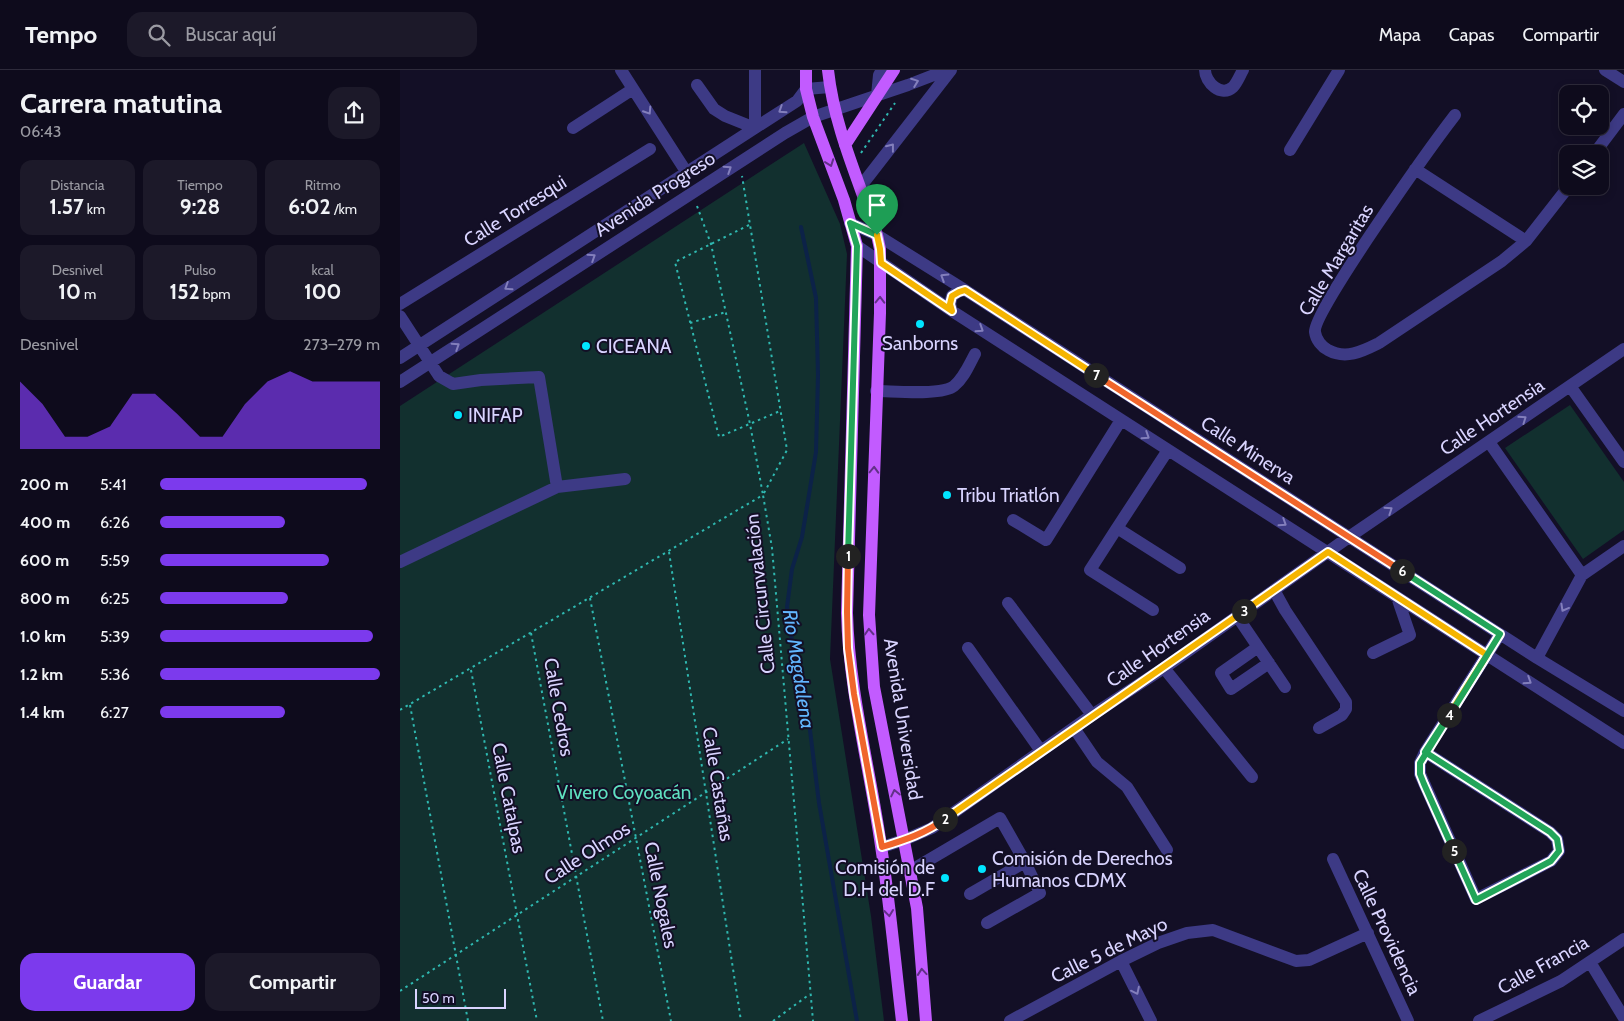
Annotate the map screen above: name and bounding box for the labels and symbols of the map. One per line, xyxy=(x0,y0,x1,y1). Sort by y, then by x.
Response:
one-way arrow xyxy=(911,78,919,88)
one-way arrow xyxy=(778,104,787,114)
one-way arrow xyxy=(641,106,651,115)
one-way arrow xyxy=(885,144,894,153)
street label: Avenida Progreso xyxy=(591,147,719,241)
one-way arrow xyxy=(824,158,834,167)
one-way arrow xyxy=(723,166,732,176)
street label: Calle Torresqui xyxy=(459,170,571,252)
pin xyxy=(856,184,898,235)
street label: Calle Margaritas xyxy=(1294,200,1378,320)
one-way arrow xyxy=(586,254,595,264)
one-way arrow xyxy=(940,274,949,283)
one-way arrow xyxy=(505,281,514,291)
one-way arrow xyxy=(875,296,885,304)
marker: Sanborns xyxy=(914,318,926,330)
one-way arrow xyxy=(974,322,983,332)
place label: Sanborns xyxy=(882,332,958,355)
place label: CICEANA xyxy=(596,335,672,358)
marker: CICEANA xyxy=(580,340,592,352)
one-way arrow xyxy=(450,343,459,352)
pin: 7 xyxy=(1084,362,1108,388)
street label: Calle Hortensia xyxy=(1435,374,1549,460)
place label: INIFAP xyxy=(468,404,523,427)
marker: INIFAP xyxy=(452,409,464,421)
street label: Calle Minerva xyxy=(1197,411,1299,489)
one-way arrow xyxy=(1518,415,1527,425)
one-way arrow xyxy=(1140,429,1149,439)
one-way arrow xyxy=(869,466,879,474)
place label: Tribu Triatlón xyxy=(957,484,1060,507)
marker: Tribu Triatlón xyxy=(941,489,953,501)
one-way arrow xyxy=(1383,507,1393,516)
street label: Calle Circunvalación xyxy=(740,513,780,675)
one-way arrow xyxy=(1277,517,1286,526)
pin: 1 xyxy=(836,544,860,568)
pin: 6 xyxy=(1390,558,1414,584)
pin: 3 xyxy=(1232,598,1256,624)
one-way arrow xyxy=(1561,602,1571,611)
street label: Calle Hortensia xyxy=(1102,604,1214,692)
water label: Río Magdalena xyxy=(778,608,820,730)
one-way arrow xyxy=(864,628,875,636)
street label: Avenida Universidad xyxy=(879,636,927,802)
street label: Calle Cedros xyxy=(539,656,579,758)
one-way arrow xyxy=(1523,675,1532,685)
pin: 4 xyxy=(1436,702,1462,728)
street label: Calle Castañas xyxy=(698,725,738,843)
street label: Calle Catalpas xyxy=(487,741,531,855)
park label: Vivero Coyoacán xyxy=(557,781,691,804)
one-way arrow xyxy=(890,788,900,797)
pin: 2 xyxy=(932,806,958,832)
street label: Calle Olmos xyxy=(540,817,634,889)
pin: 5 xyxy=(1442,838,1466,864)
street label: Calle Nogales xyxy=(639,840,683,950)
place label: Comisión de Derechos Humanos CDMX xyxy=(992,847,1173,892)
place label: Comisión de D.H del D.F xyxy=(835,856,935,901)
marker: Comisión de Derechos Humanos CDMX xyxy=(976,863,988,875)
street label: Calle Providencia xyxy=(1348,865,1426,999)
marker: Comisión de D.H del D.F xyxy=(939,872,951,884)
one-way arrow xyxy=(883,909,894,917)
street label: Calle 5 de Mayo xyxy=(1047,912,1171,988)
street label: Calle Francia xyxy=(1494,931,1592,999)
one-way arrow xyxy=(917,968,928,976)
scale bar xyxy=(415,986,506,1009)
one-way arrow xyxy=(1130,986,1140,995)

